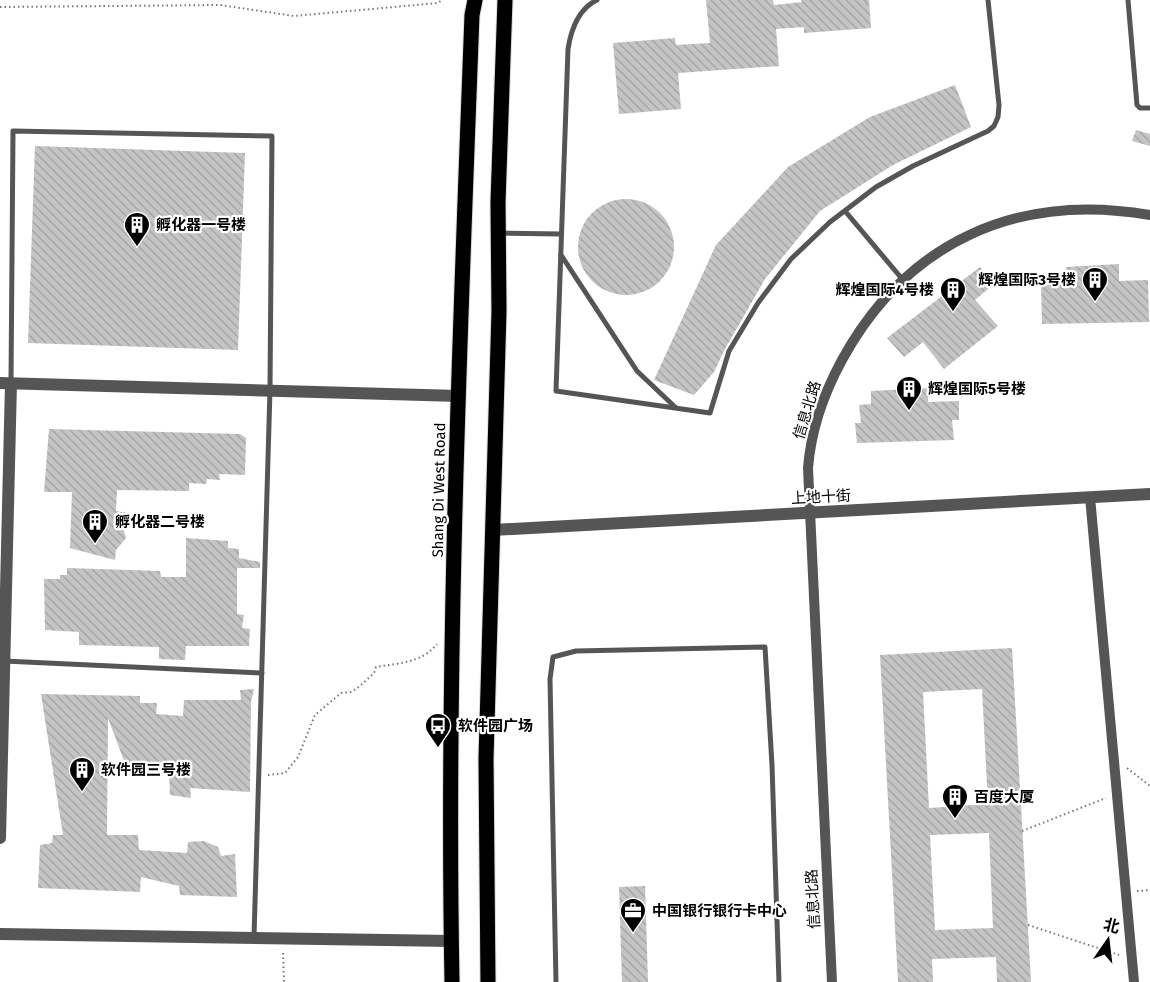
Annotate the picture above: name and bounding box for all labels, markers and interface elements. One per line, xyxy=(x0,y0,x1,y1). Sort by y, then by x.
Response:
building icon: 孵化器一号楼 xyxy=(122,210,152,248)
place label: 孵化器一号楼 xyxy=(156,216,246,234)
building icon: 辉煌国际3号楼 xyxy=(1080,265,1110,303)
place label: 辉煌国际3号楼 xyxy=(978,271,1076,289)
building icon: 辉煌国际4号楼 xyxy=(938,275,968,313)
place label: 辉煌国际4号楼 xyxy=(836,281,934,299)
building icon: 辉煌国际5号楼 xyxy=(894,374,924,412)
street label: 信息北路 xyxy=(790,379,824,441)
place label: 辉煌国际5号楼 xyxy=(928,380,1026,398)
street label: Shang Di West Road xyxy=(429,422,449,558)
street label: 上地十街 xyxy=(791,486,851,508)
building icon: 孵化器二号楼 xyxy=(80,507,110,545)
place label: 孵化器二号楼 xyxy=(115,513,205,531)
bus stop icon: 软件园广场 xyxy=(423,711,453,749)
place label: 软件园广场 xyxy=(458,717,533,735)
building icon: 软件园三号楼 xyxy=(67,755,97,793)
place label: 软件园三号楼 xyxy=(101,761,191,779)
building icon: 百度大厦 xyxy=(940,782,970,820)
place label: 百度大厦 xyxy=(974,788,1034,806)
street label: 信息北路 xyxy=(802,869,824,929)
office icon: 中国银行银行卡中心 xyxy=(618,896,648,934)
place label: 中国银行银行卡中心 xyxy=(652,902,787,920)
north arrow xyxy=(1078,910,1138,970)
text: 北 xyxy=(1101,915,1122,937)

